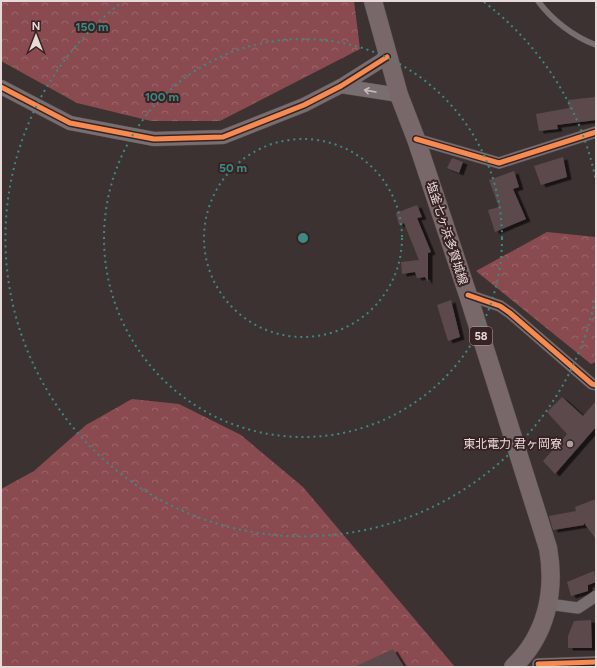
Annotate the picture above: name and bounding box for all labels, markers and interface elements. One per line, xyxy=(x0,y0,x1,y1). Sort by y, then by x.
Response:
north arrow xyxy=(16,16,56,56)
text: N xyxy=(32,20,40,33)
text: 150 m xyxy=(75,20,109,34)
one-way arrow xyxy=(363,86,376,94)
text: 100 m xyxy=(145,90,179,104)
text: 50 m xyxy=(219,161,247,175)
street label: 塩釜七ヶ浜多賀城線 xyxy=(424,179,470,287)
centre of rings xyxy=(296,231,310,245)
road number: 58 xyxy=(470,327,492,345)
place label: 東北電力 君ヶ岡寮 xyxy=(463,437,562,451)
marker: 東北電力 君ヶ岡寮 xyxy=(565,439,575,449)

